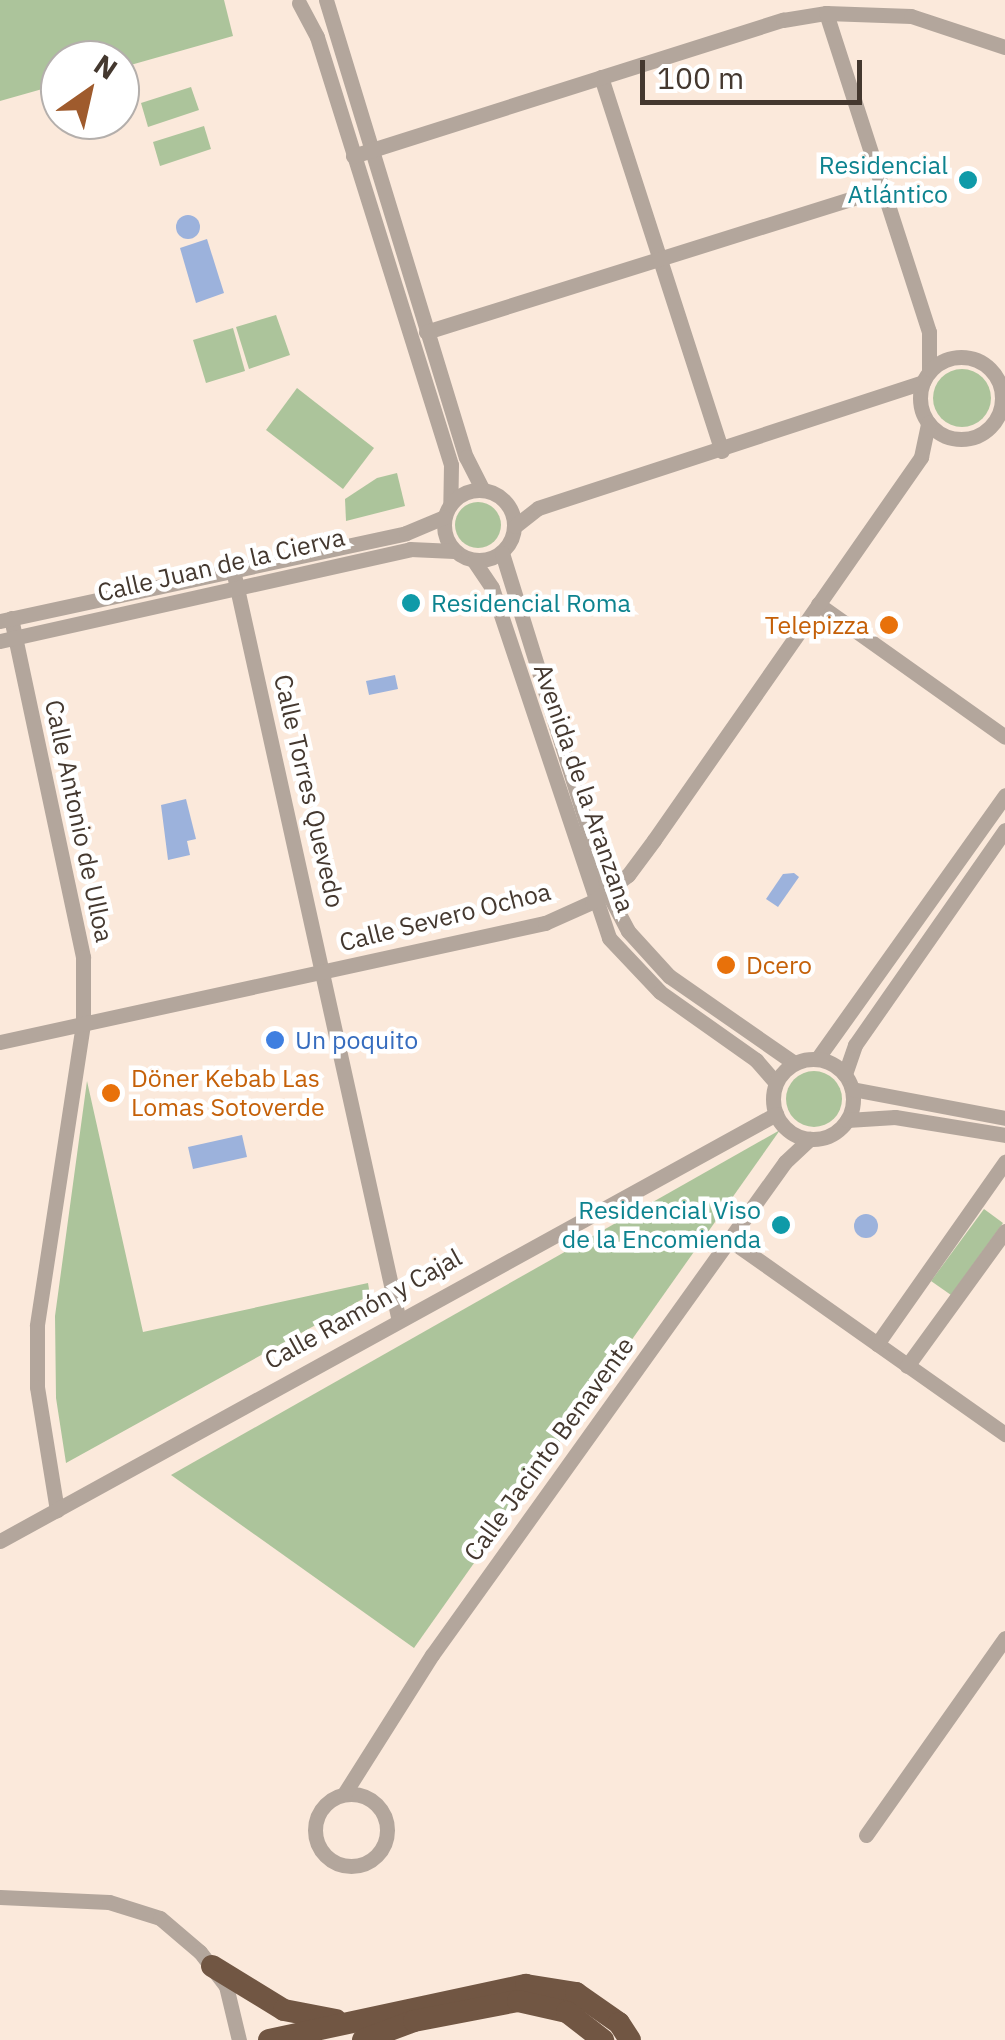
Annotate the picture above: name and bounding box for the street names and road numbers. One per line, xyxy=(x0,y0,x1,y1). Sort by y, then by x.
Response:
street label: Calle Juan de la Cierva xyxy=(94,522,348,608)
street label: Avenida de la Aranzana xyxy=(527,660,641,916)
street label: Calle Torres Quevedo xyxy=(268,671,350,911)
street label: Calle Antonio de Ulloa xyxy=(39,697,119,945)
street label: Calle Severo Ochoa xyxy=(336,876,554,958)
street label: Calle Ramón y Cajal xyxy=(259,1242,467,1376)
street label: Calle Jacinto Benavente xyxy=(458,1331,640,1567)

